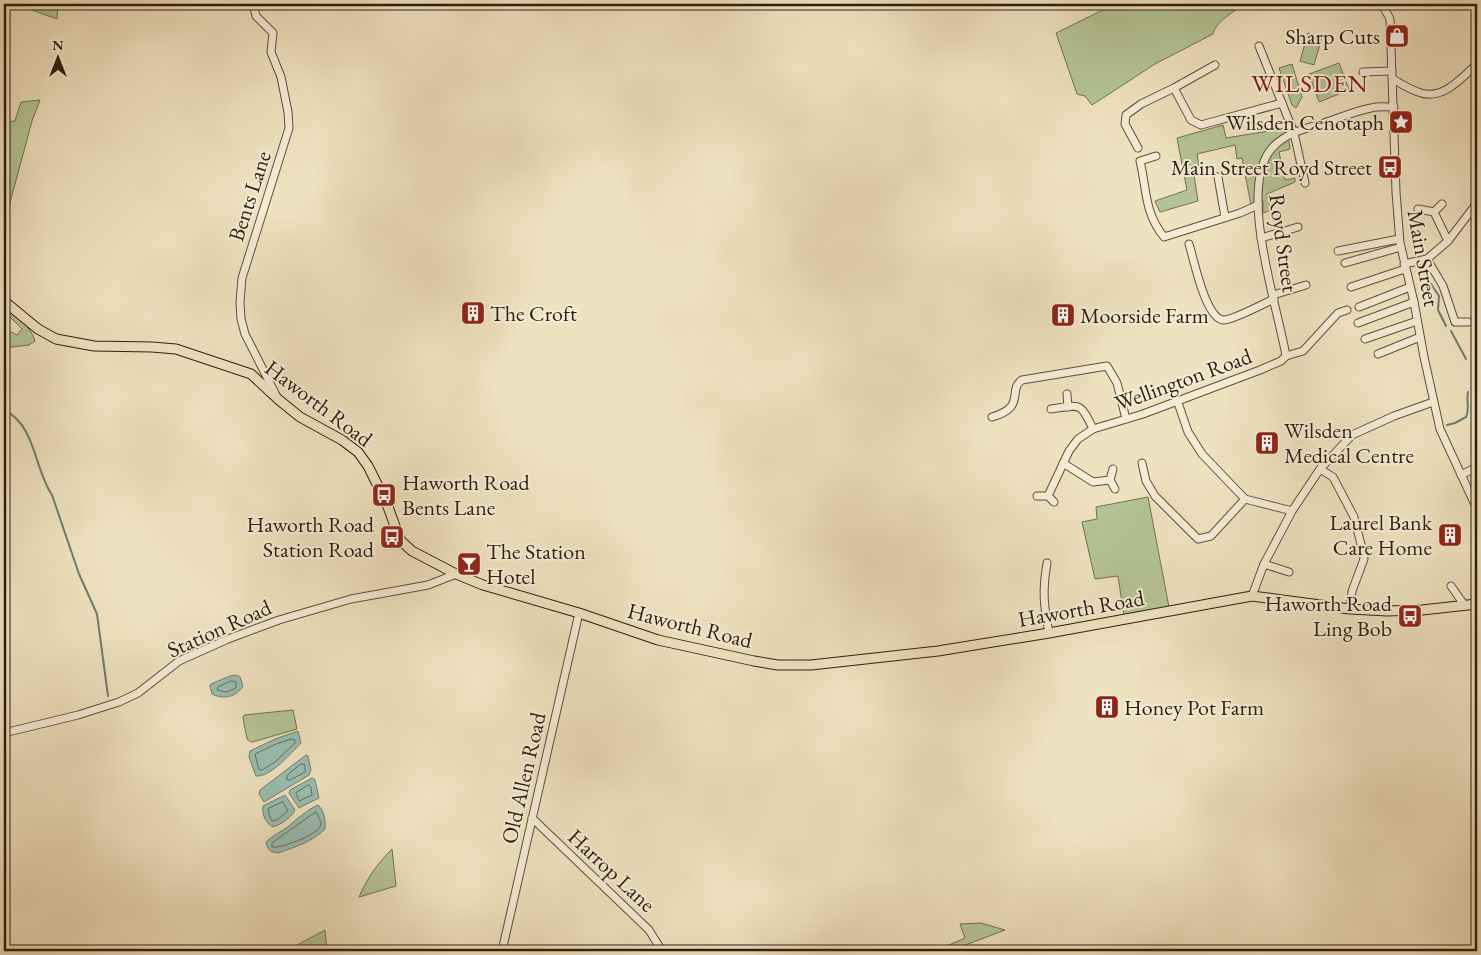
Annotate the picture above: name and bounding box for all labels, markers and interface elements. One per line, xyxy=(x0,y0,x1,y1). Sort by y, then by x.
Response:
place label: Sharp Cuts xyxy=(1285,22,1380,51)
shop icon: Sharp Cuts xyxy=(1384,23,1410,49)
north arrow xyxy=(32,32,82,82)
text: N xyxy=(52,36,64,54)
district label: WILSDEN xyxy=(1251,67,1369,99)
place label: Wilsden Cenotaph xyxy=(1226,108,1384,137)
place icon: Wilsden Cenotaph xyxy=(1388,109,1414,135)
street label: Bents Lane xyxy=(221,147,278,245)
place label: Main Street Royd Street xyxy=(1171,153,1372,182)
bus stop icon: Main Street Royd Street xyxy=(1377,154,1403,180)
street label: Royd Street xyxy=(1262,192,1305,294)
street label: Main Street xyxy=(1401,207,1446,309)
place label: The Croft xyxy=(490,299,577,328)
building icon: The Croft xyxy=(460,300,486,326)
place label: Moorside Farm xyxy=(1080,301,1209,330)
building icon: Moorside Farm xyxy=(1050,302,1076,328)
street label: Wellington Road xyxy=(1111,341,1256,418)
street label: Haworth Road xyxy=(259,353,379,454)
place label: Wilsden Medical Centre xyxy=(1284,416,1414,470)
building icon: Wilsden Medical Centre xyxy=(1254,430,1280,456)
place label: Haworth Road Bents Lane xyxy=(402,468,530,522)
bus stop icon: Haworth Road Bents Lane xyxy=(371,482,397,508)
place label: Laurel Bank Care Home xyxy=(1330,508,1433,562)
place label: Haworth Road Station Road xyxy=(246,510,375,564)
building icon: Laurel Bank Care Home xyxy=(1437,522,1463,548)
bus stop icon: Haworth Road Station Road xyxy=(379,524,405,550)
place label: The Station Hotel xyxy=(486,537,586,591)
bar icon: The Station Hotel xyxy=(456,551,482,577)
street label: Haworth Road xyxy=(1016,583,1147,634)
place label: Haworth Road Ling Bob xyxy=(1264,589,1393,643)
street label: Station Road xyxy=(163,592,277,664)
street label: Haworth Road xyxy=(624,596,756,655)
bus stop icon: Haworth Road Ling Bob xyxy=(1397,603,1423,629)
place label: Honey Pot Farm xyxy=(1124,693,1264,722)
building icon: Honey Pot Farm xyxy=(1094,694,1120,720)
street label: Old Allen Road xyxy=(494,709,553,847)
street label: Harrop Lane xyxy=(562,822,662,919)

